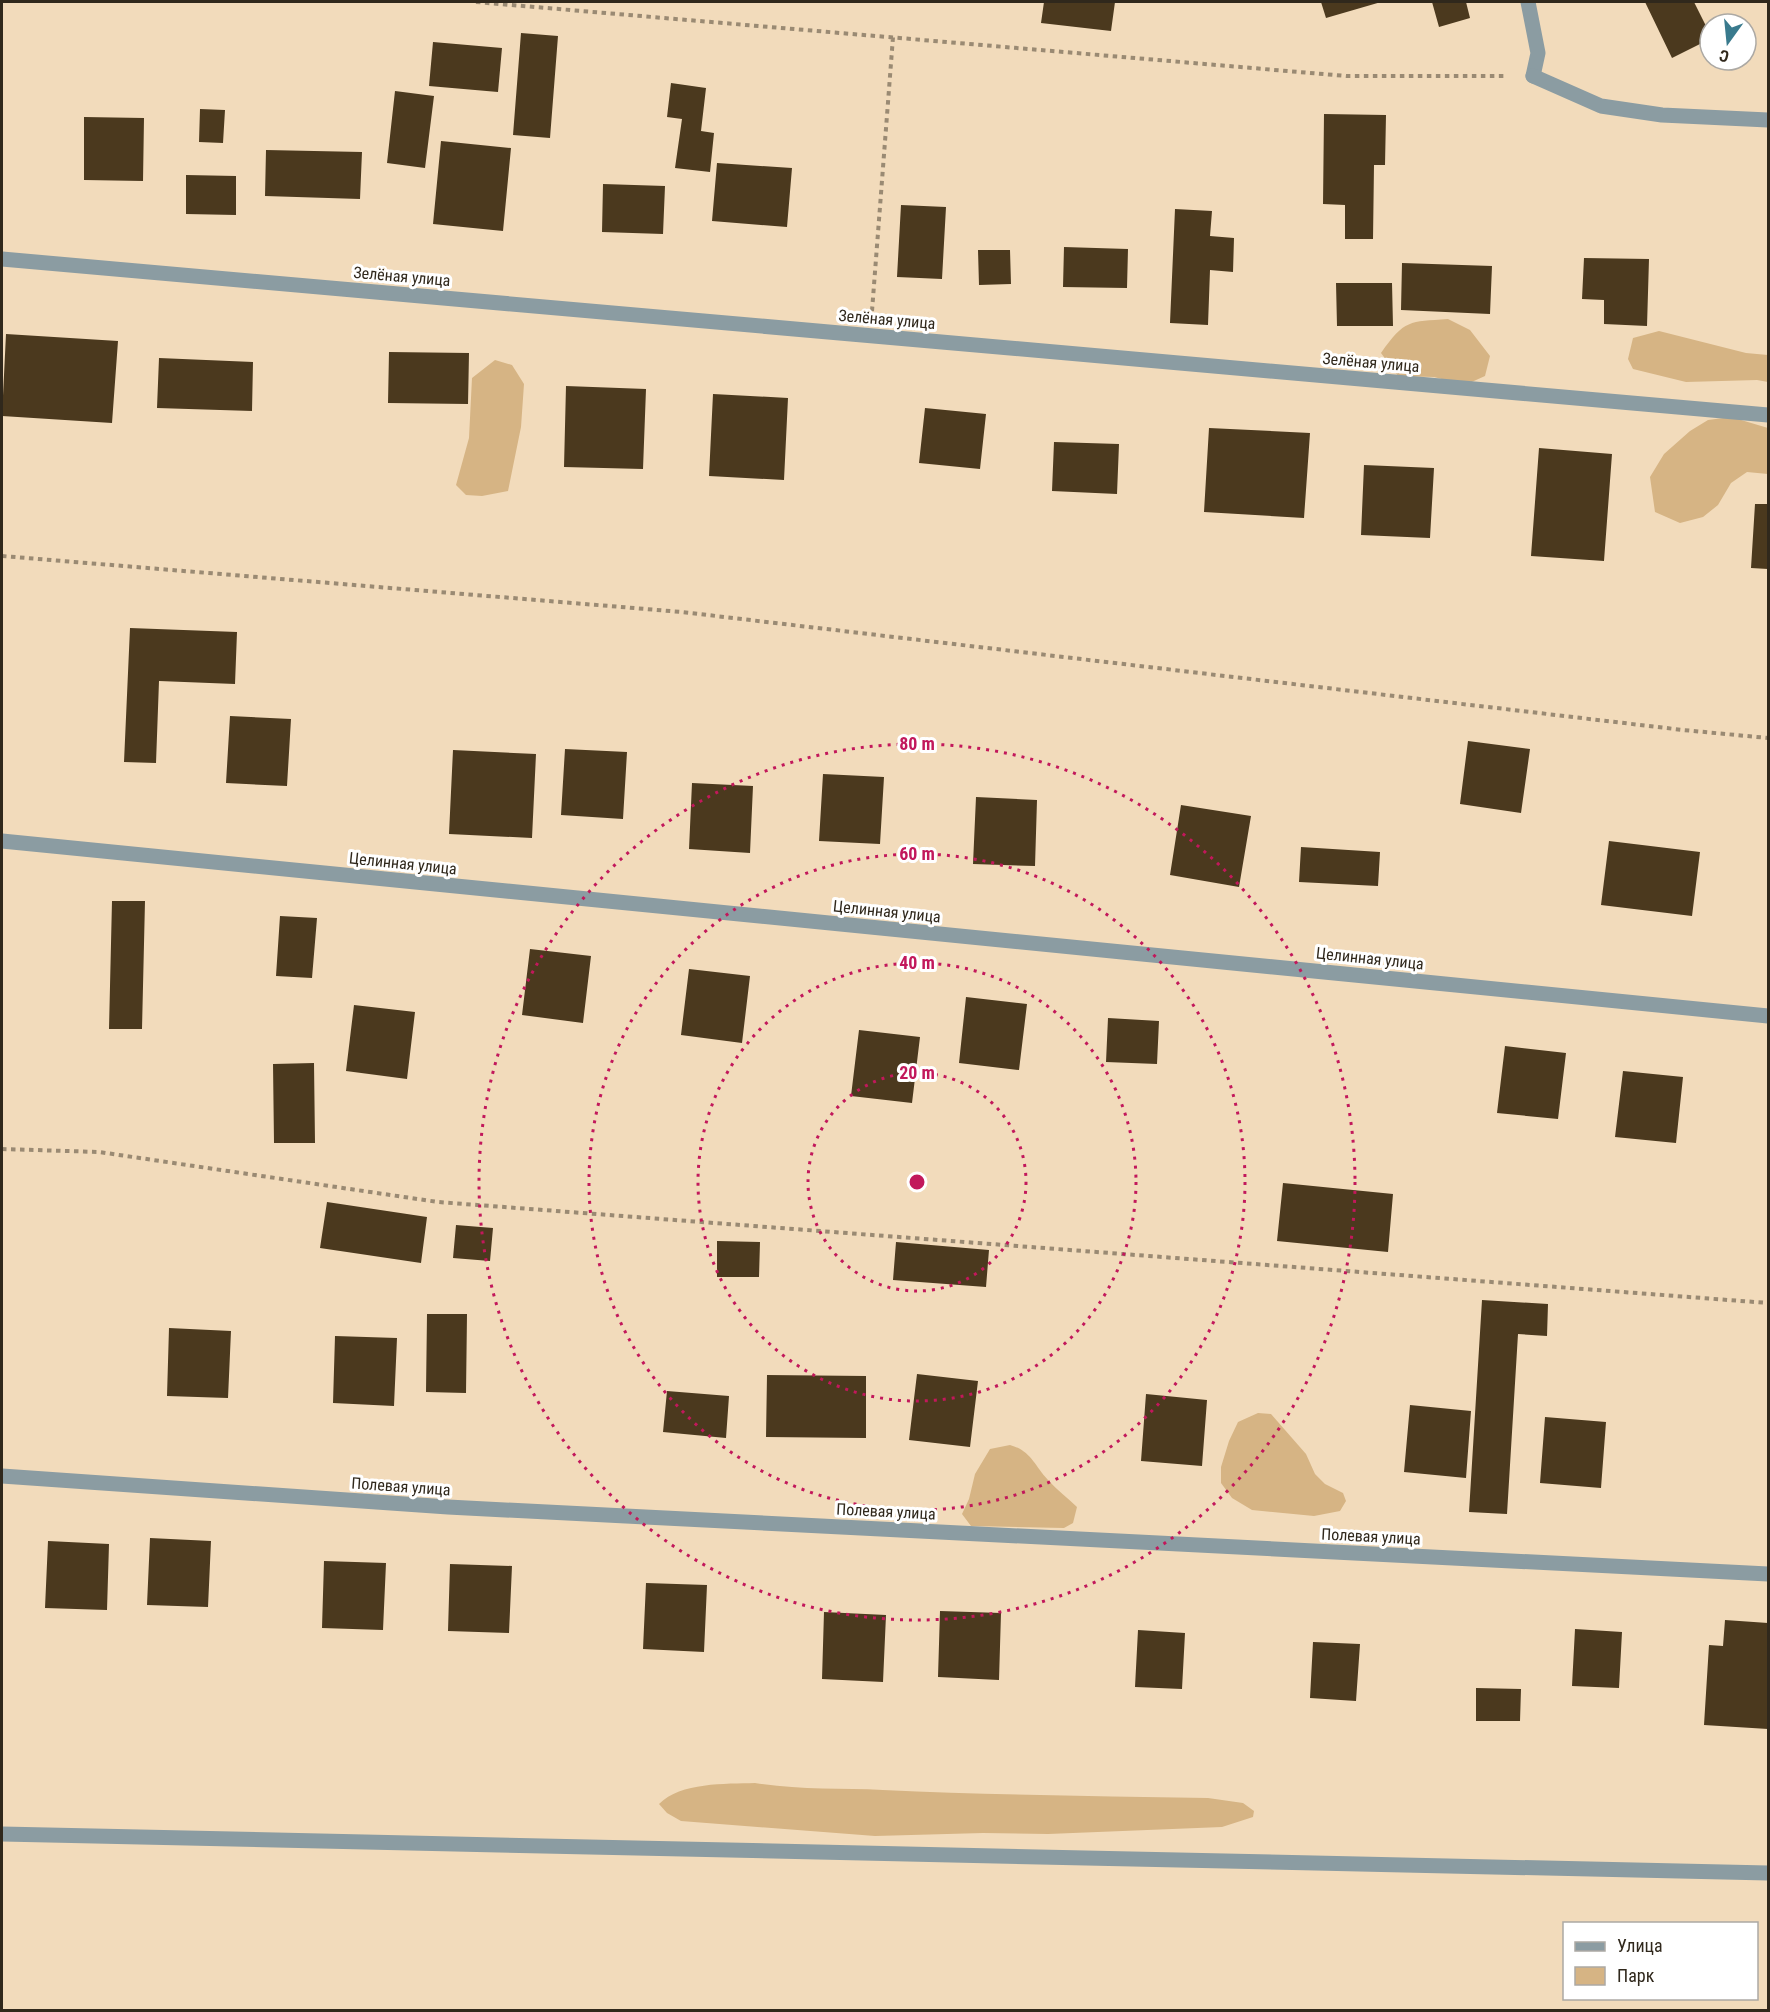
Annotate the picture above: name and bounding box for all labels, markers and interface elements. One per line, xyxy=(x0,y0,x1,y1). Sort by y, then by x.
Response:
north arrow xyxy=(1698,12,1758,72)
text: С xyxy=(1717,46,1731,66)
street label: Зелёная улица xyxy=(353,263,451,290)
street label: Зелёная улица xyxy=(838,306,936,333)
street label: Зелёная улица xyxy=(1322,349,1420,376)
text: 80 m xyxy=(899,733,935,754)
text: 60 m xyxy=(899,843,935,864)
street label: Целинная улица xyxy=(348,848,458,879)
street label: Целинная улица xyxy=(832,896,942,927)
street label: Целинная улица xyxy=(1315,943,1425,974)
text: 40 m xyxy=(899,952,935,973)
text: 20 m xyxy=(899,1062,935,1083)
centre of rings xyxy=(907,1172,927,1192)
street label: Полевая улица xyxy=(351,1474,451,1499)
street label: Полевая улица xyxy=(836,1499,936,1524)
street label: Полевая улица xyxy=(1321,1524,1421,1549)
legend xyxy=(1563,1922,1758,2000)
text: Улица xyxy=(1617,1935,1663,1956)
text: Парк xyxy=(1617,1965,1655,1986)

